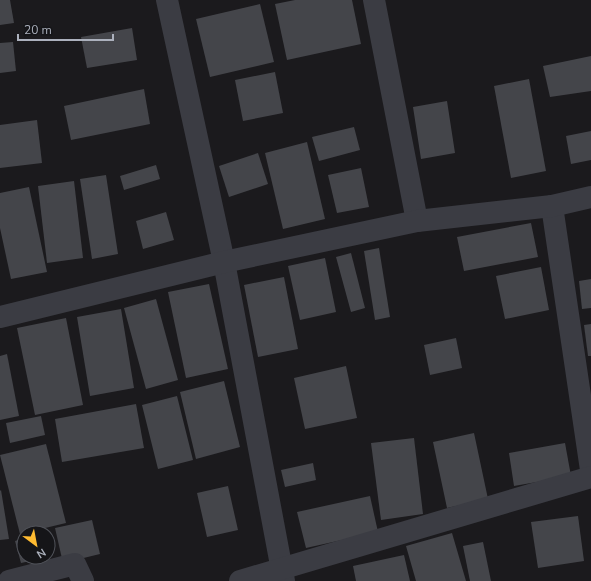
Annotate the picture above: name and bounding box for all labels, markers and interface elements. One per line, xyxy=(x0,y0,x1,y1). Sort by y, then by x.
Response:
scale bar xyxy=(18,16,113,42)
text: 20 m xyxy=(24,22,52,38)
north arrow xyxy=(16,525,56,565)
text: N xyxy=(34,545,49,562)

